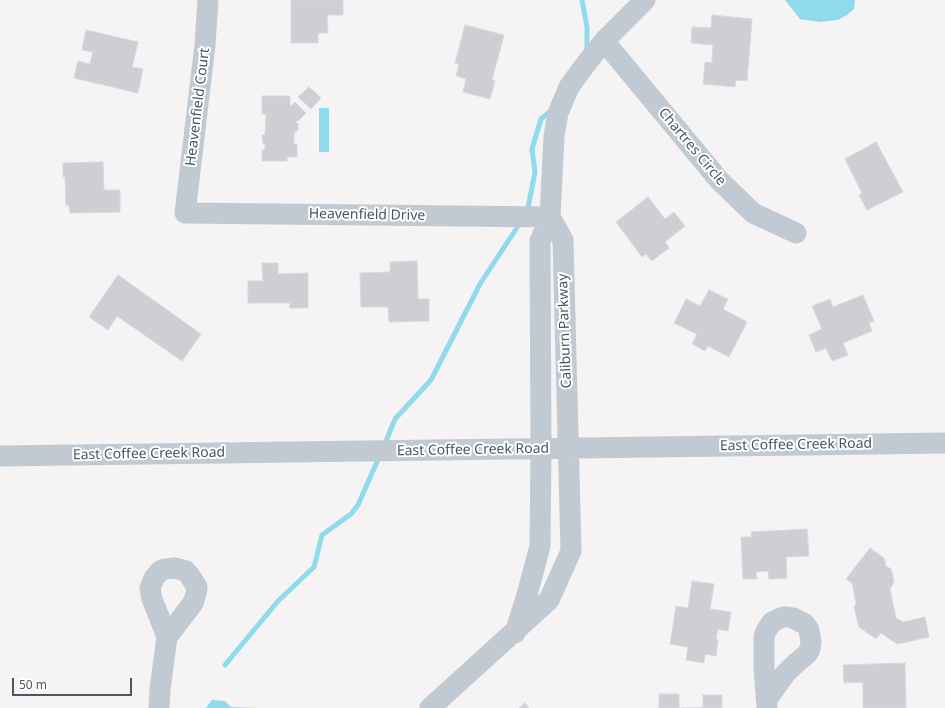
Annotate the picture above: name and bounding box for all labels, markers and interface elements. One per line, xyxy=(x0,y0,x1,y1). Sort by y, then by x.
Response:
street label: Heavenfield Court xyxy=(182,47,214,167)
street label: Chartres Circle xyxy=(655,105,729,189)
street label: Heavenfield Drive xyxy=(309,206,425,224)
street label: Caliburn Parkway xyxy=(555,273,575,389)
street label: East Coffee Creek Road xyxy=(720,435,872,455)
street label: East Coffee Creek Road xyxy=(397,440,549,460)
street label: East Coffee Creek Road xyxy=(73,444,225,464)
scale bar xyxy=(14,670,134,696)
text: 50 m xyxy=(19,676,47,693)

